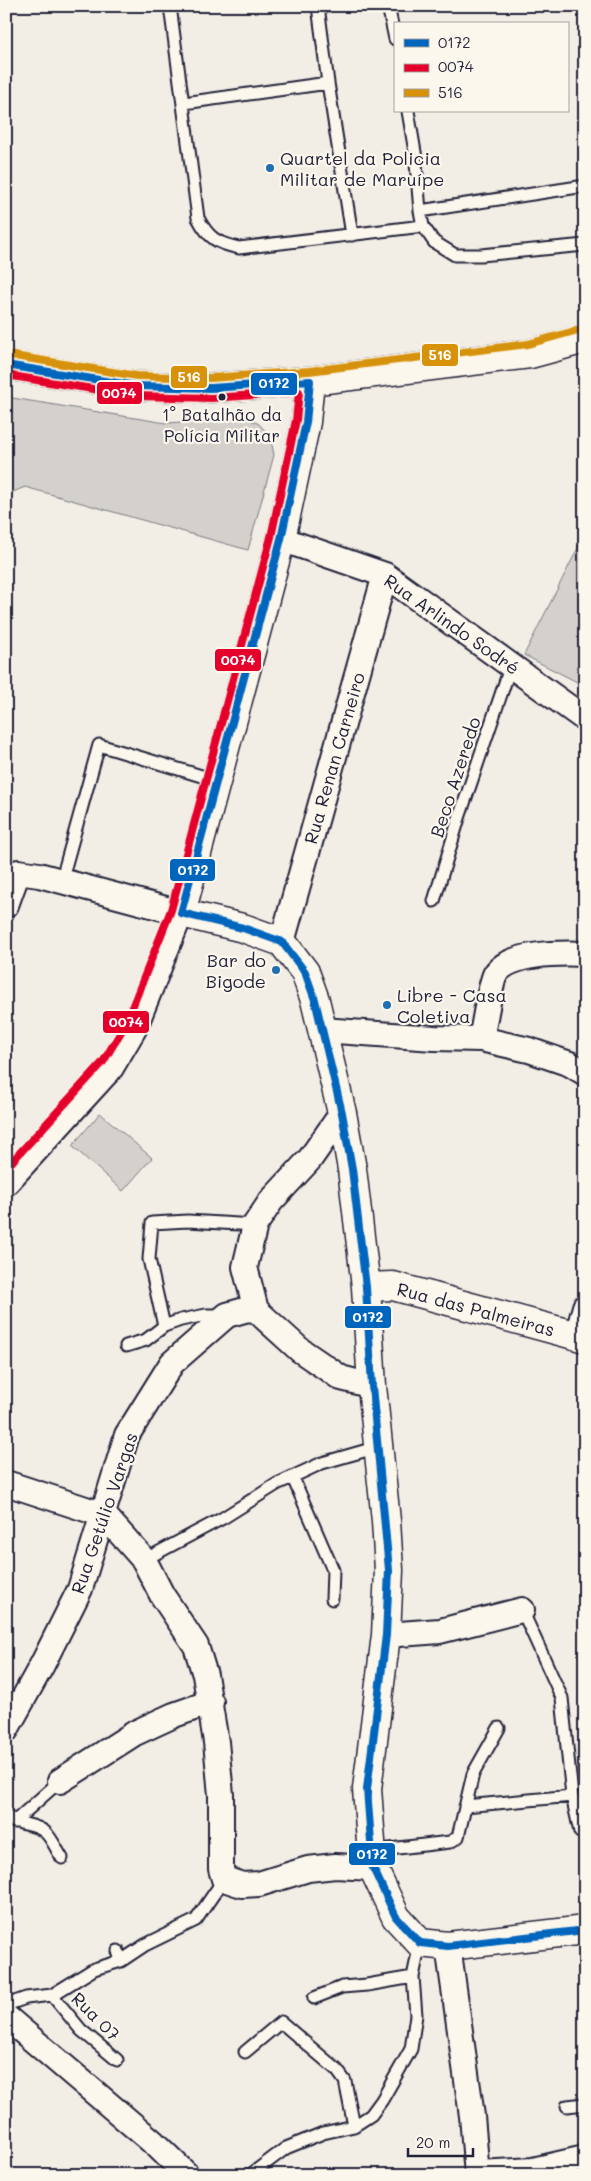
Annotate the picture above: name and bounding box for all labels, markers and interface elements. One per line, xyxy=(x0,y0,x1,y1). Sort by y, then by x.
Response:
legend xyxy=(394,22,568,112)
text: 0172 xyxy=(438,32,471,52)
text: 0074 xyxy=(438,56,474,76)
text: 516 xyxy=(438,82,463,102)
place label: Quartel da Policia Militar de Maruípe xyxy=(280,146,444,191)
marker: Quartel da Policia Militar de Maruípe xyxy=(264,162,276,174)
line badge: 516 xyxy=(421,343,459,367)
text: 516 xyxy=(429,345,451,364)
line badge: 516 xyxy=(170,365,208,389)
text: 516 xyxy=(178,367,200,386)
line badge: 0172 xyxy=(250,372,298,396)
text: 0172 xyxy=(259,373,290,392)
line badge: 0074 xyxy=(96,381,143,405)
text: 0074 xyxy=(102,383,136,402)
marker: 1° Batalhão da Polícia Militar xyxy=(217,392,227,402)
place label: 1° Batalhão da Polícia Militar xyxy=(162,403,282,446)
street label: Rua Arlindo Sodré xyxy=(380,568,524,680)
line badge: 0074 xyxy=(214,648,262,672)
text: 0074 xyxy=(221,650,255,669)
street label: Rua Renan Carneiro xyxy=(298,669,370,847)
street label: Beco Azeredo xyxy=(424,713,486,840)
line badge: 0172 xyxy=(169,858,216,882)
text: 0172 xyxy=(178,860,209,879)
place label: Bar do Bigode xyxy=(206,948,266,993)
marker: Bar do Bigode xyxy=(270,964,282,976)
place label: Libre - Casa Coletiva xyxy=(397,983,507,1028)
marker: Libre - Casa Coletiva xyxy=(381,999,393,1011)
line badge: 0074 xyxy=(102,1010,150,1034)
text: 0074 xyxy=(109,1012,143,1031)
street label: Rua das Palmeiras xyxy=(395,1276,557,1342)
line badge: 0172 xyxy=(344,1305,392,1329)
text: 0172 xyxy=(353,1307,384,1326)
street label: Rua Getúlio Vargas xyxy=(65,1429,143,1597)
line badge: 0172 xyxy=(348,1842,396,1866)
text: 0172 xyxy=(357,1844,388,1863)
street label: Rua 07 xyxy=(66,1986,126,2046)
scale bar xyxy=(408,2126,474,2158)
text: 20 m xyxy=(416,2132,450,2152)

